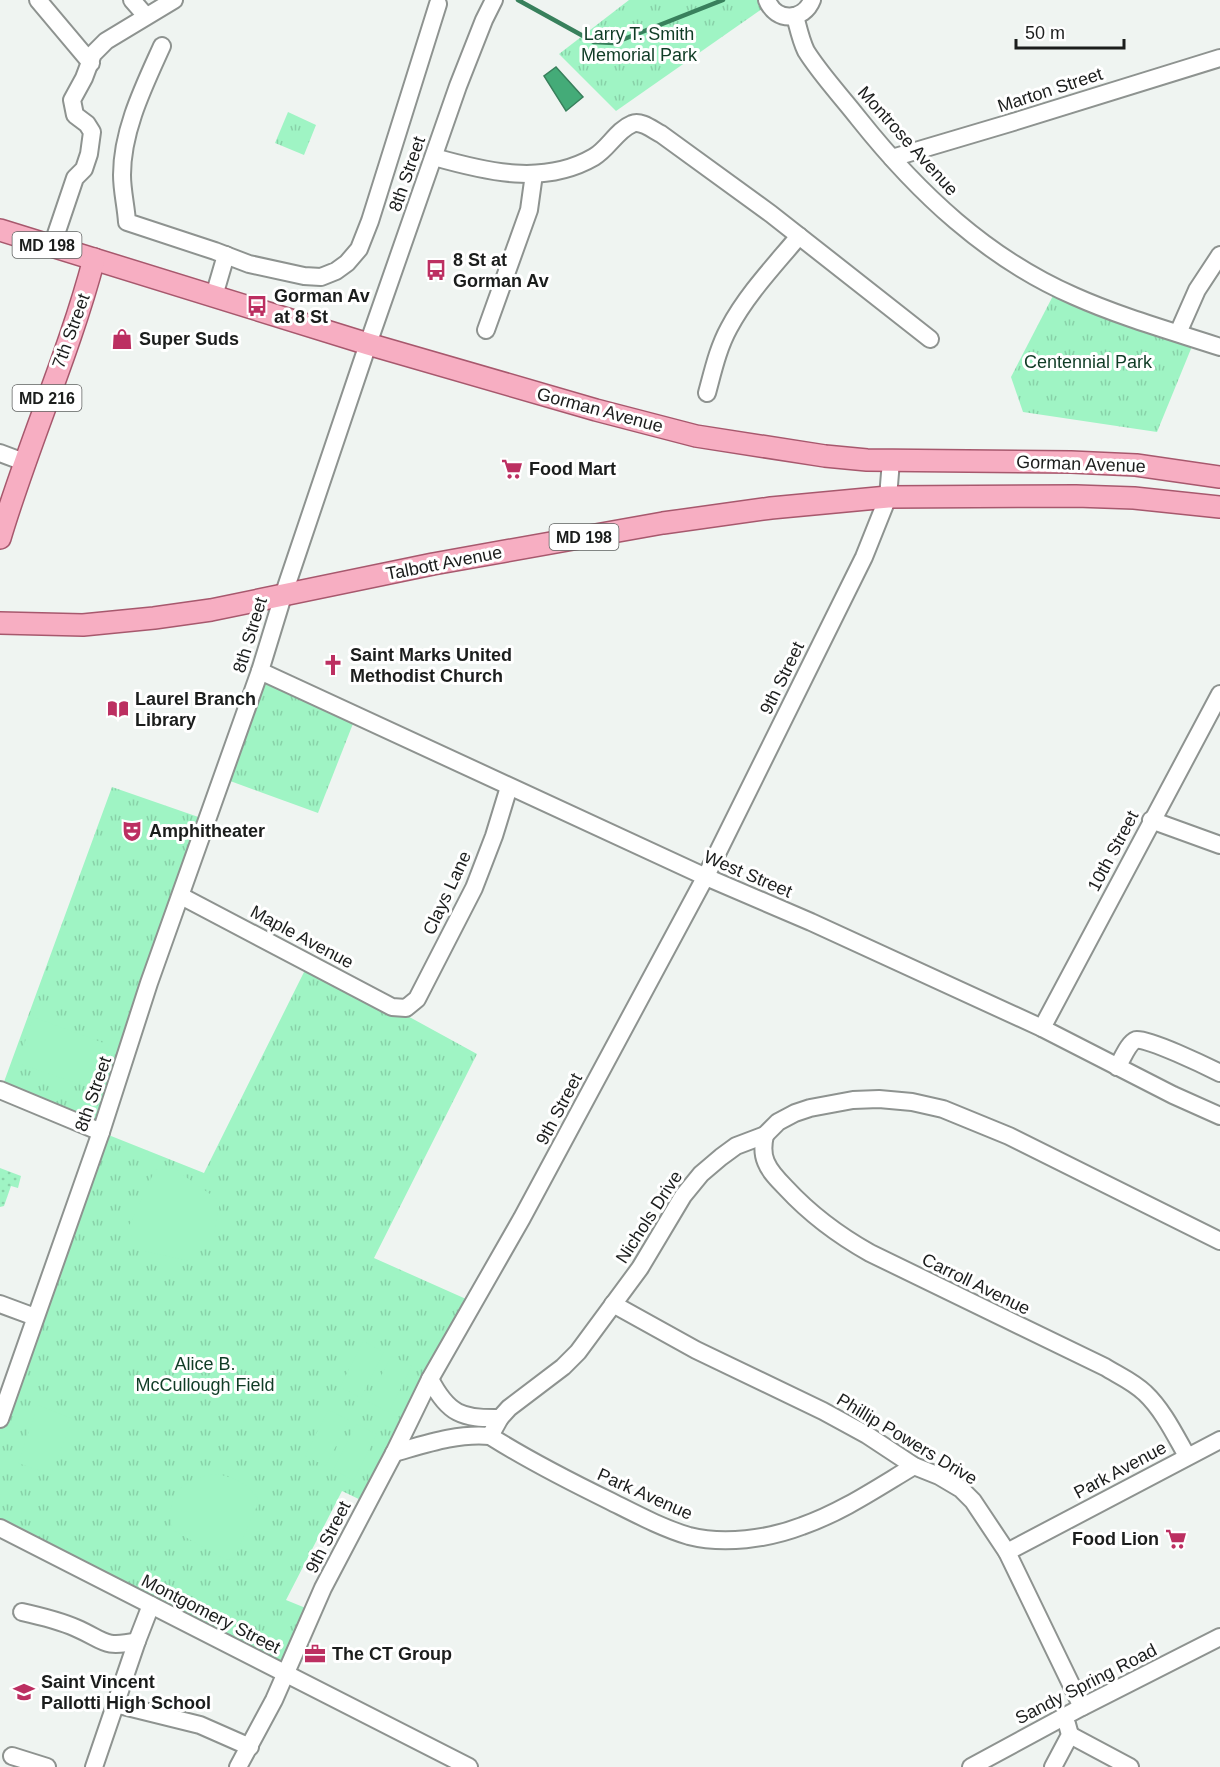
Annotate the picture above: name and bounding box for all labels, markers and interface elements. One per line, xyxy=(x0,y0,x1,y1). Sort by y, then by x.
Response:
scale bar xyxy=(1016,12,1124,50)
text: 50 m xyxy=(1025,23,1065,43)
park label: Larry T. Smith Memorial Park xyxy=(581,24,698,65)
street label: Marton Street xyxy=(995,64,1105,116)
street label: Montrose Avenue xyxy=(854,82,962,200)
street label: 8th Street xyxy=(385,134,429,214)
road number: MD 198 xyxy=(12,232,82,258)
place label: 8 St at Gorman Av xyxy=(453,250,549,291)
bus stop icon: 8 St at Gorman Av xyxy=(424,258,448,282)
place label: Gorman Av at 8 St xyxy=(274,286,370,327)
street label: 7th Street xyxy=(48,291,94,371)
bus stop icon: Gorman Av at 8 St xyxy=(245,294,269,318)
shop icon: Super Suds xyxy=(110,327,134,351)
place label: Super Suds xyxy=(139,329,239,349)
park label: Centennial Park xyxy=(1024,352,1153,372)
street label: Gorman Avenue xyxy=(535,384,665,436)
road number: MD 216 xyxy=(12,385,82,411)
street label: Gorman Avenue xyxy=(1016,452,1146,476)
supermarket icon: Food Mart xyxy=(500,457,524,481)
place label: Food Mart xyxy=(529,459,616,479)
road number: MD 198 xyxy=(550,524,618,550)
street label: Talbott Avenue xyxy=(384,542,504,584)
street label: 8th Street xyxy=(229,595,271,675)
street label: 9th Street xyxy=(756,639,808,717)
place label: Saint Marks United Methodist Church xyxy=(350,645,512,686)
church icon: Saint Marks United Methodist Church xyxy=(321,653,345,677)
place label: Laurel Branch Library xyxy=(135,689,256,730)
library icon: Laurel Branch Library xyxy=(106,697,130,721)
street label: 10th Street xyxy=(1083,807,1143,895)
theatre icon: Amphitheater xyxy=(120,819,144,843)
place label: Amphitheater xyxy=(149,821,265,841)
street label: West Street xyxy=(701,846,795,902)
street label: Clays Lane xyxy=(419,848,475,938)
street label: Maple Avenue xyxy=(247,901,357,973)
street label: 8th Street xyxy=(71,1054,115,1134)
street label: 9th Street xyxy=(532,1070,586,1148)
street label: Nichols Drive xyxy=(612,1167,686,1267)
street label: Carroll Avenue xyxy=(919,1249,1033,1319)
park label: Alice B. McCullough Field xyxy=(135,1354,275,1395)
street label: Phillip Powers Drive xyxy=(833,1389,981,1489)
street label: Park Avenue xyxy=(1070,1437,1170,1503)
street label: Park Avenue xyxy=(594,1464,696,1524)
street label: 9th Street xyxy=(301,1498,355,1576)
supermarket icon: Food Lion xyxy=(1164,1527,1188,1551)
place label: Food Lion xyxy=(1072,1529,1159,1549)
street label: Montgomery Street xyxy=(138,1570,284,1658)
street label: Sandy Spring Road xyxy=(1012,1640,1160,1728)
office icon: The CT Group xyxy=(303,1642,327,1666)
place label: The CT Group xyxy=(332,1644,452,1664)
place label: Saint Vincent Pallotti High School xyxy=(41,1672,211,1713)
school or university icon: Saint Vincent Pallotti High School xyxy=(12,1680,36,1704)

